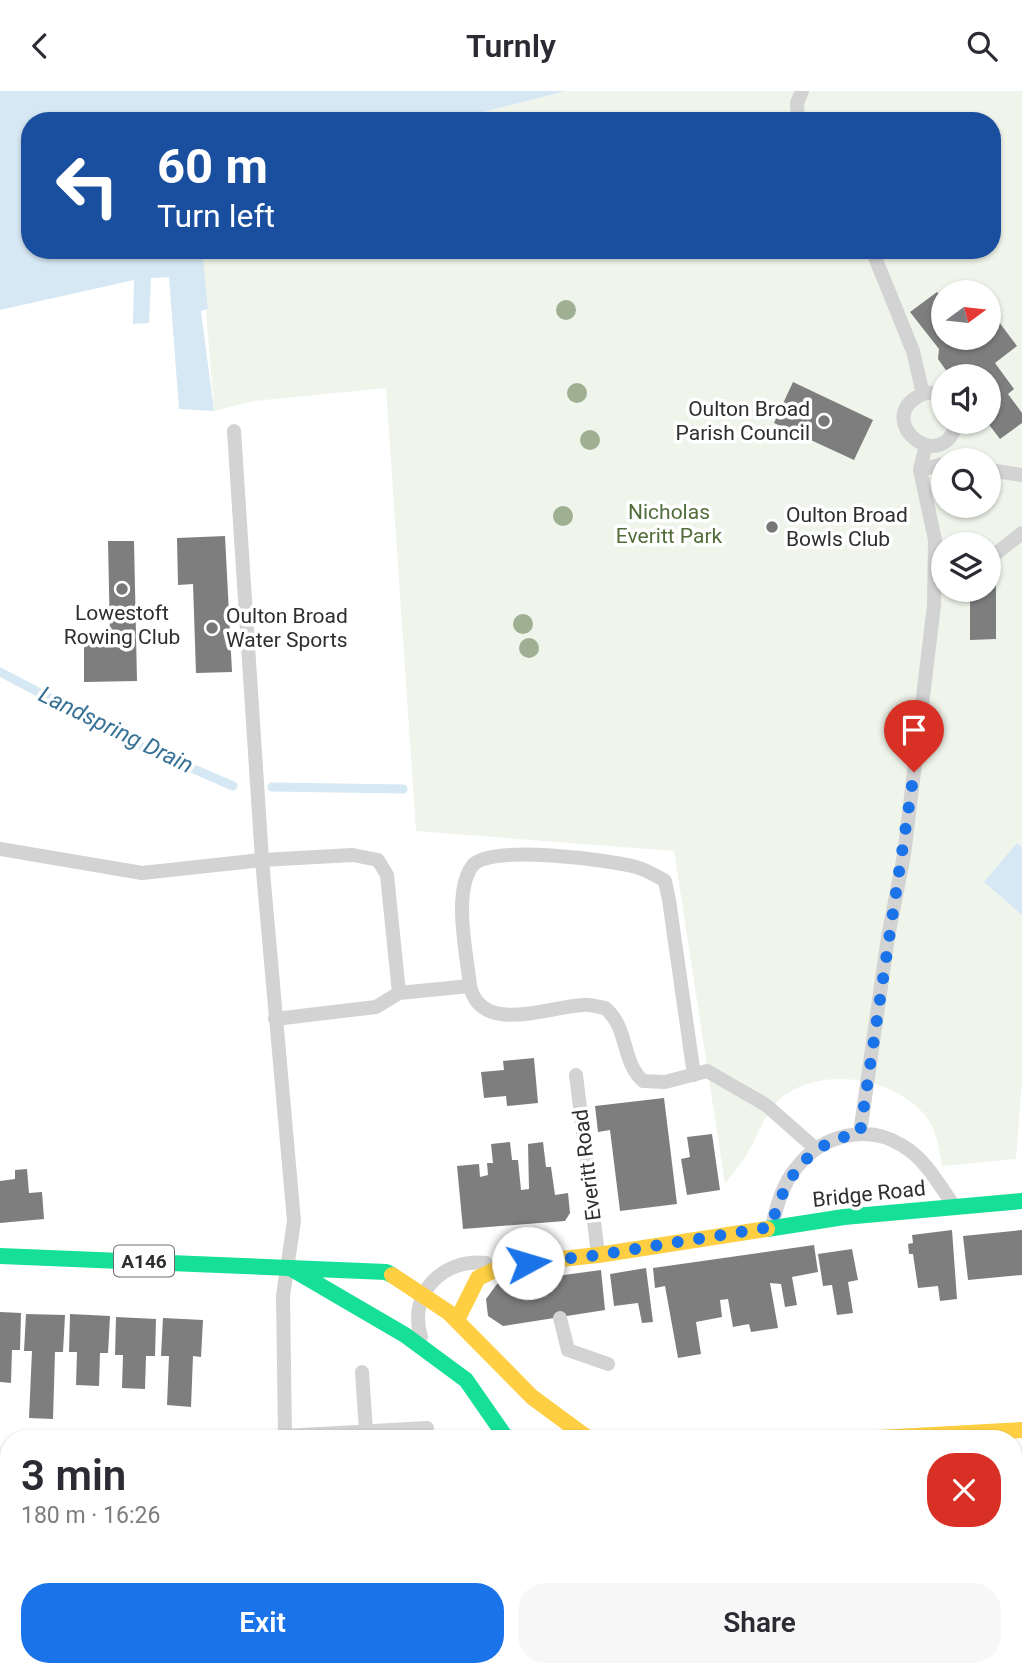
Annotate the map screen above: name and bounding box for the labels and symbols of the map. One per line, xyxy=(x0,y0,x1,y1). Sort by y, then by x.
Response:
north arrow xyxy=(931,280,1001,350)
place label: Oulton Broad Parish Council xyxy=(676,397,810,445)
marker: Oulton Broad Parish Council xyxy=(816,413,832,429)
park label: Nicholas Everitt Park xyxy=(616,500,723,548)
place label: Oulton Broad Bowls Club xyxy=(786,503,908,551)
marker: Oulton Broad Bowls Club xyxy=(764,519,780,535)
marker: Lowestoft Rowing Club xyxy=(114,581,130,597)
place label: Lowestoft Rowing Club xyxy=(64,601,180,649)
place label: Oulton Broad Water Sports xyxy=(226,604,348,652)
marker: Oulton Broad Water Sports xyxy=(204,620,220,636)
water label: Landspring Drain xyxy=(34,681,198,779)
pin xyxy=(884,700,944,772)
street label: Everitt Road xyxy=(568,1108,606,1222)
street label: Bridge Road xyxy=(811,1176,927,1212)
position arrow xyxy=(491,1226,565,1300)
road number: A146 xyxy=(114,1245,174,1277)

